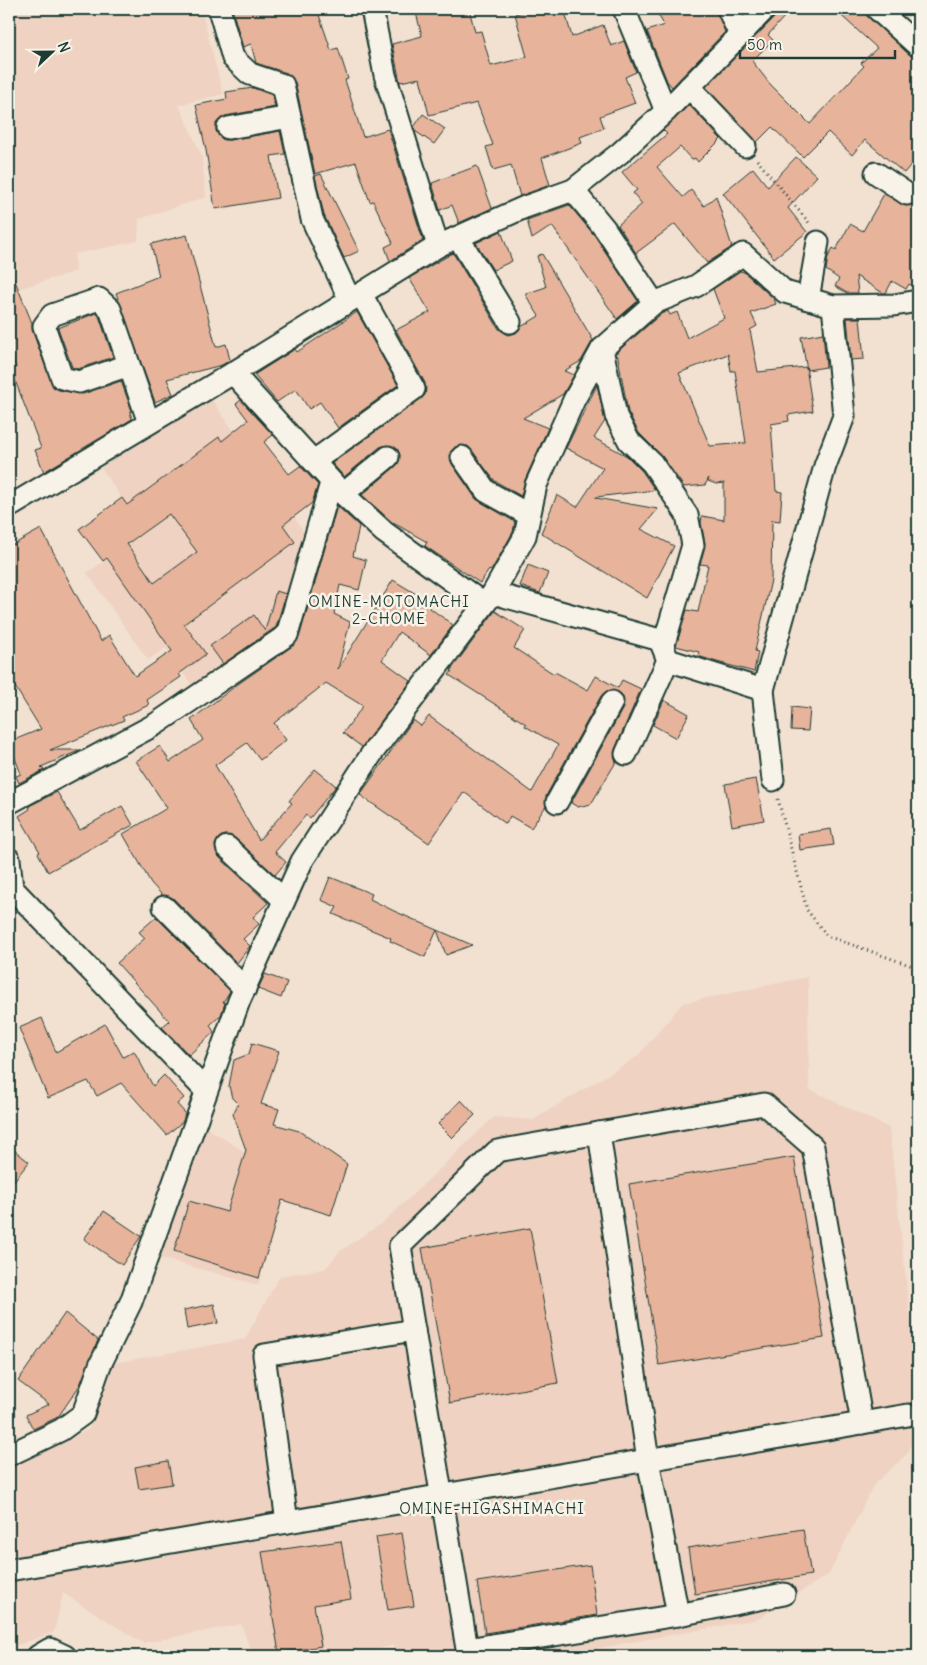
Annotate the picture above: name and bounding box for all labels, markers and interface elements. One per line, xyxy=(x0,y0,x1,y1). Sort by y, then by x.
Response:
north arrow xyxy=(28,28,78,78)
scale bar xyxy=(740,28,894,60)
text: 50 m xyxy=(747,35,782,54)
text: N xyxy=(54,39,74,55)
district label: OMINE-MOTOMACHI 2-CHOME xyxy=(308,592,470,628)
district label: OMINE-HIGASHIMACHI xyxy=(399,1499,585,1518)

